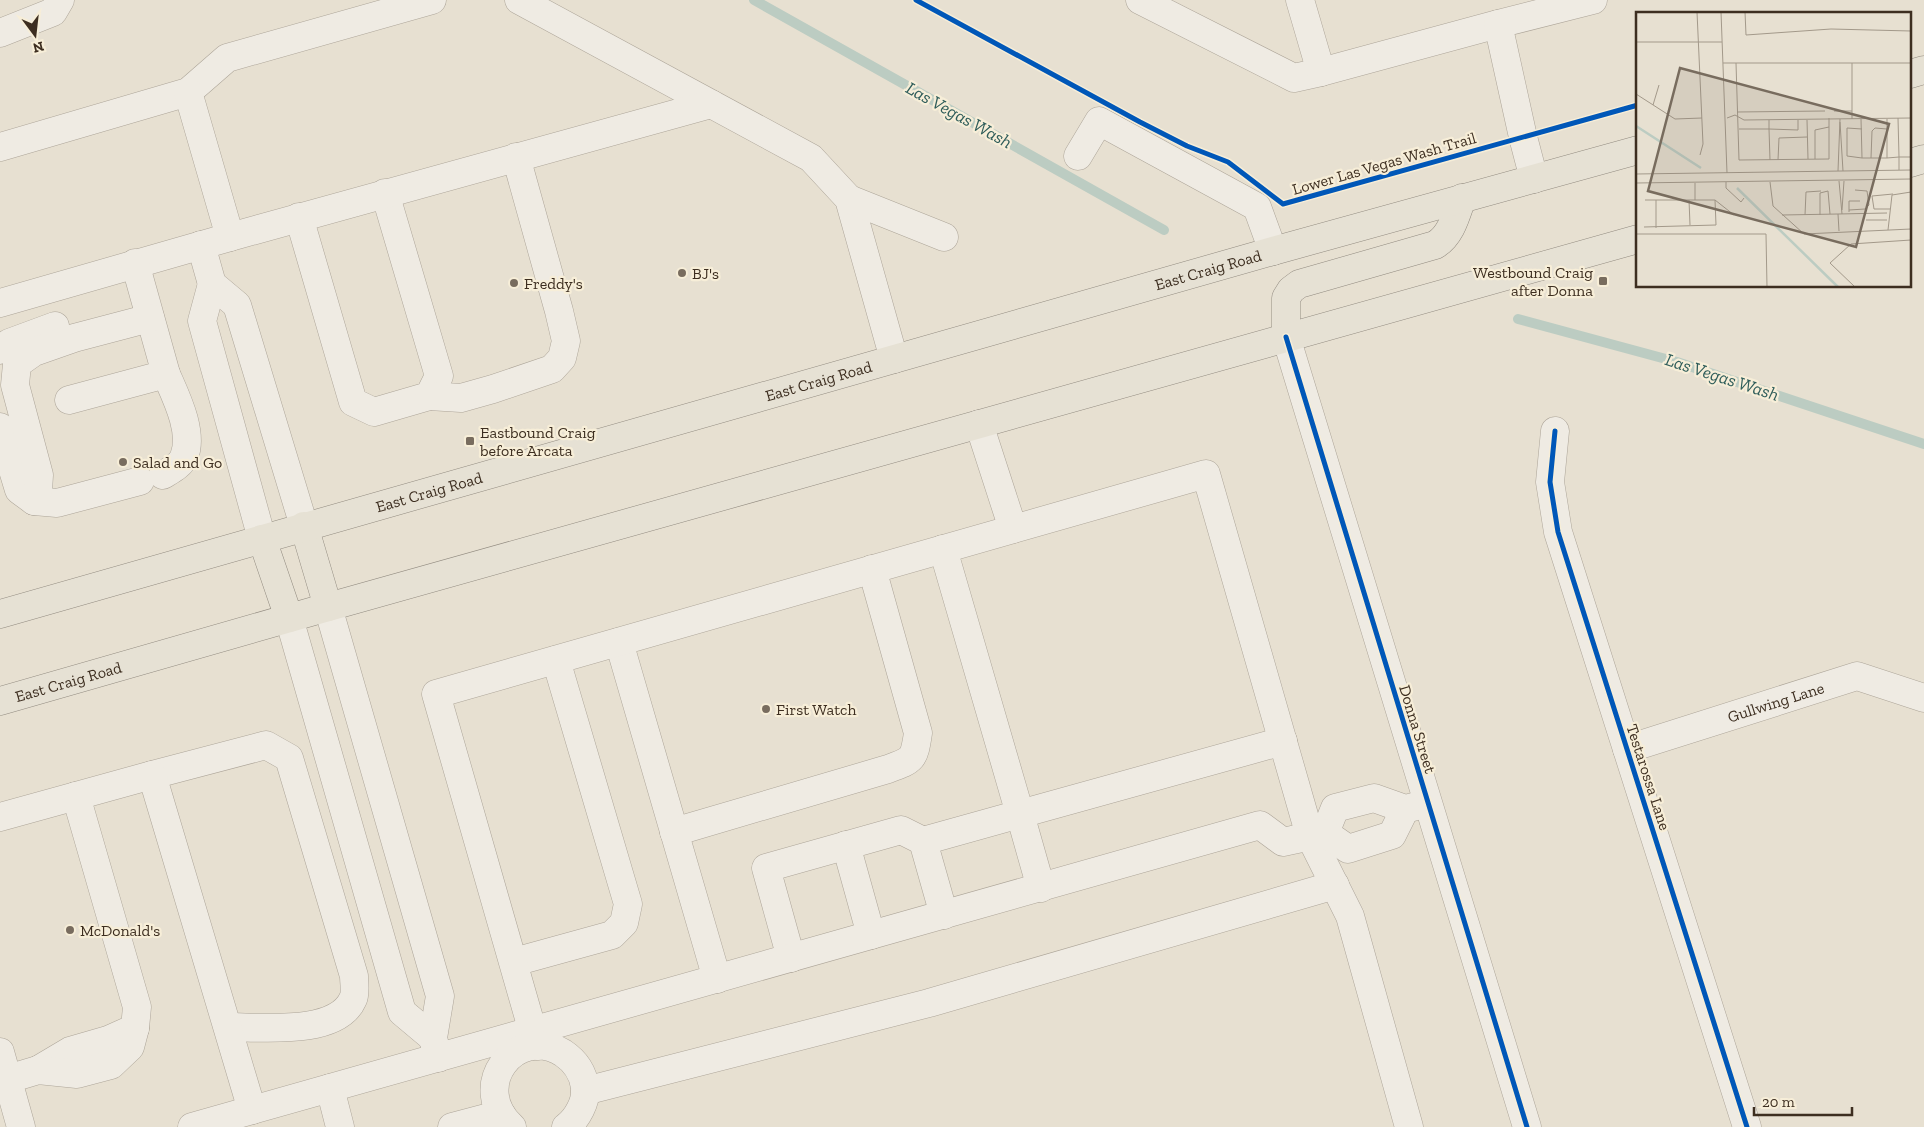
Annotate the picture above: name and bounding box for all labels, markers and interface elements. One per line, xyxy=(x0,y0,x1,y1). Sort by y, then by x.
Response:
north arrow xyxy=(10,10,60,60)
inset map xyxy=(1636,12,1912,288)
text: N xyxy=(31,37,46,57)
water label: Las Vegas Wash xyxy=(902,77,1016,153)
street label: Lower Las Vegas Wash Trail xyxy=(1290,128,1478,199)
street label: East Craig Road xyxy=(1153,246,1264,294)
place label: Westbound Craig after Donna xyxy=(1473,263,1593,300)
place label: BJ's xyxy=(692,264,719,283)
marker: BJ's xyxy=(676,267,688,279)
place label: Freddy's xyxy=(524,274,583,293)
marker: Westbound Craig after Donna xyxy=(1597,275,1609,287)
marker: Freddy's xyxy=(508,277,520,289)
water label: Las Vegas Wash xyxy=(1662,348,1782,406)
street label: East Craig Road xyxy=(763,357,874,405)
place label: Eastbound Craig before Arcata xyxy=(479,423,596,460)
marker: Eastbound Craig before Arcata xyxy=(464,435,476,447)
place label: Salad and Go xyxy=(133,453,222,472)
marker: Salad and Go xyxy=(117,456,129,468)
street label: East Craig Road xyxy=(374,468,485,516)
street label: East Craig Road xyxy=(13,658,124,706)
street label: Gullwing Lane xyxy=(1725,678,1826,726)
street label: Donna Street xyxy=(1395,683,1440,776)
place label: First Watch xyxy=(776,700,856,719)
marker: First Watch xyxy=(760,703,772,715)
street label: Testarossa Lane xyxy=(1622,722,1675,833)
place label: McDonald's xyxy=(80,921,160,940)
marker: McDonald's xyxy=(64,924,76,936)
scale bar xyxy=(1754,1084,1852,1116)
text: 20 m xyxy=(1762,1093,1795,1111)

